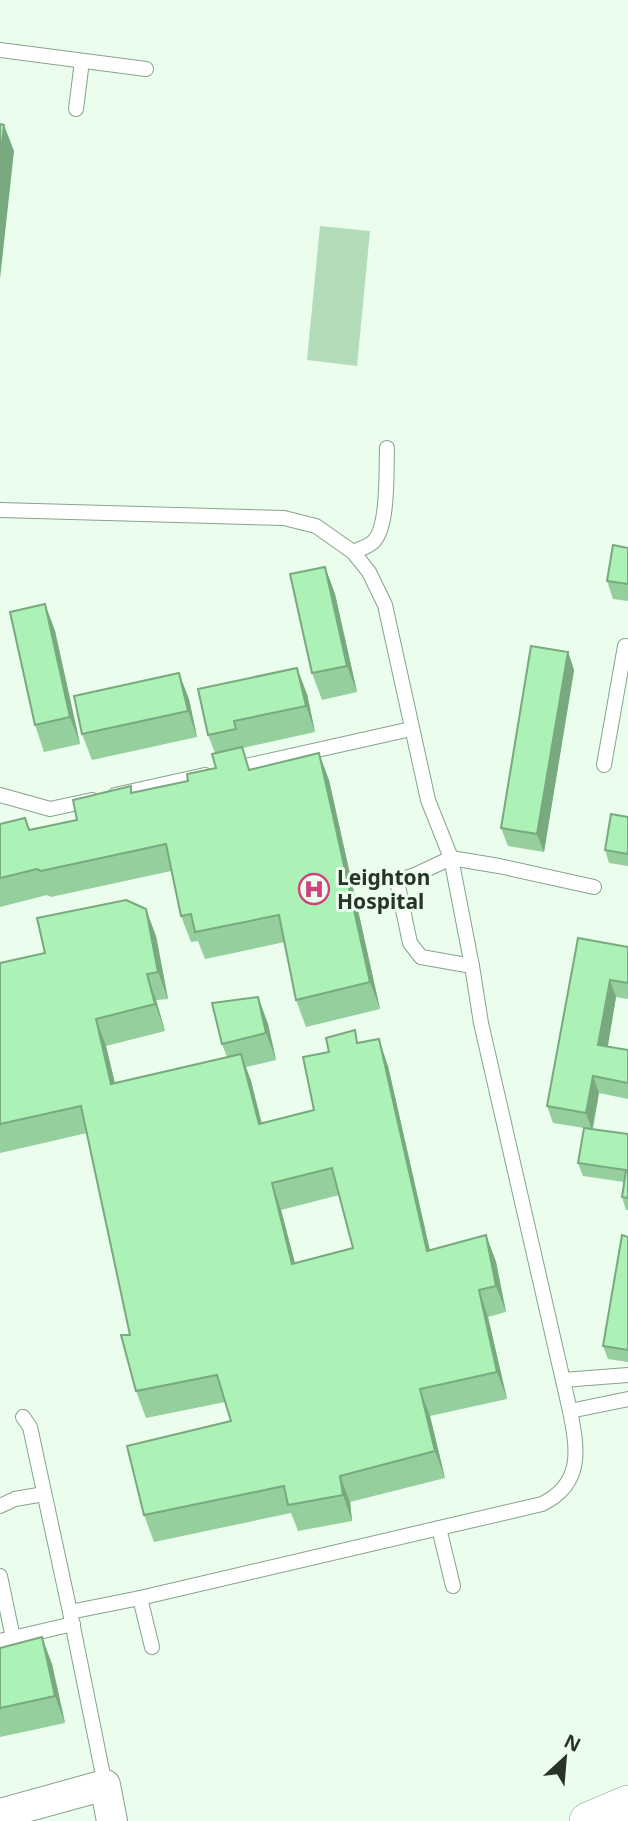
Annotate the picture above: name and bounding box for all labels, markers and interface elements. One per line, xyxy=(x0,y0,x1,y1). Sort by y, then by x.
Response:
place label: Leighton Hospital xyxy=(337,863,430,915)
hospital icon: Leighton Hospital xyxy=(297,872,331,906)
north arrow xyxy=(530,1723,600,1793)
text: N xyxy=(560,1728,585,1758)

